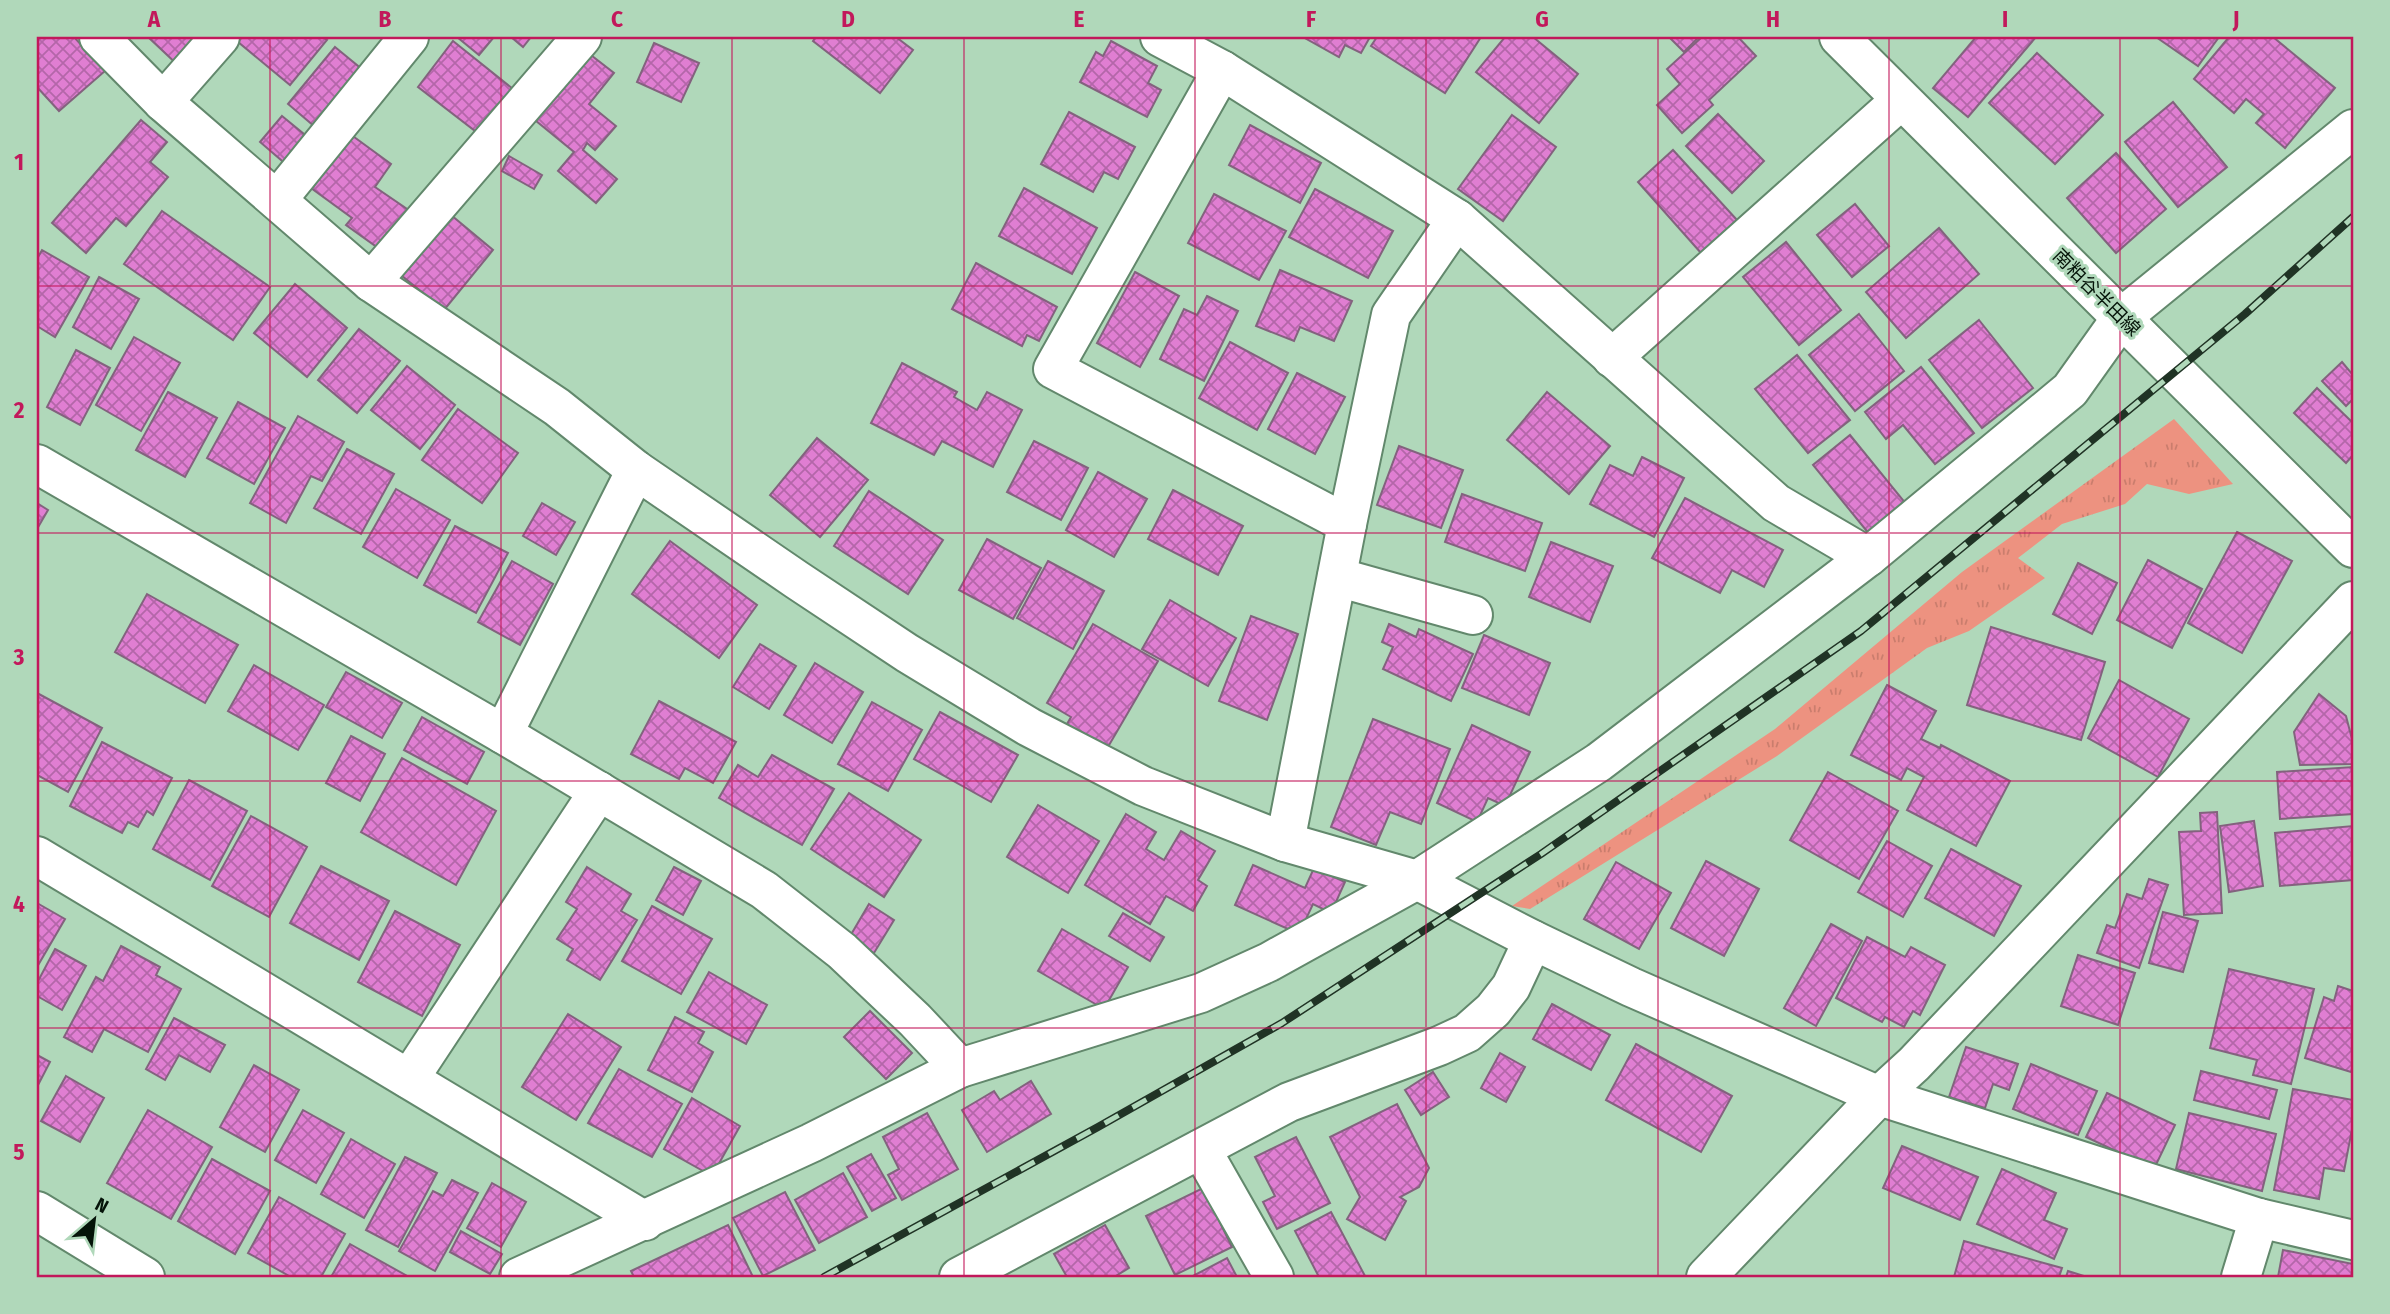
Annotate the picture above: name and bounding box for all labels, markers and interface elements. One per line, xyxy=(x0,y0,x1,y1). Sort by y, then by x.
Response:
text: A xyxy=(147,5,161,33)
text: B xyxy=(379,5,392,33)
text: C xyxy=(611,5,623,33)
text: D xyxy=(841,5,855,33)
text: E xyxy=(1074,5,1085,33)
text: F xyxy=(1306,5,1316,33)
text: G xyxy=(1535,5,1549,33)
text: H xyxy=(1766,5,1780,33)
text: I xyxy=(2002,5,2008,33)
text: J xyxy=(2232,5,2239,33)
text: 1 xyxy=(14,148,24,176)
street label: 南粕谷半田線 xyxy=(2048,244,2145,341)
text: 2 xyxy=(13,396,25,424)
text: 3 xyxy=(13,643,25,671)
text: 4 xyxy=(13,890,25,918)
text: 5 xyxy=(13,1138,25,1166)
north arrow xyxy=(60,1184,130,1254)
text: N xyxy=(91,1193,112,1218)

